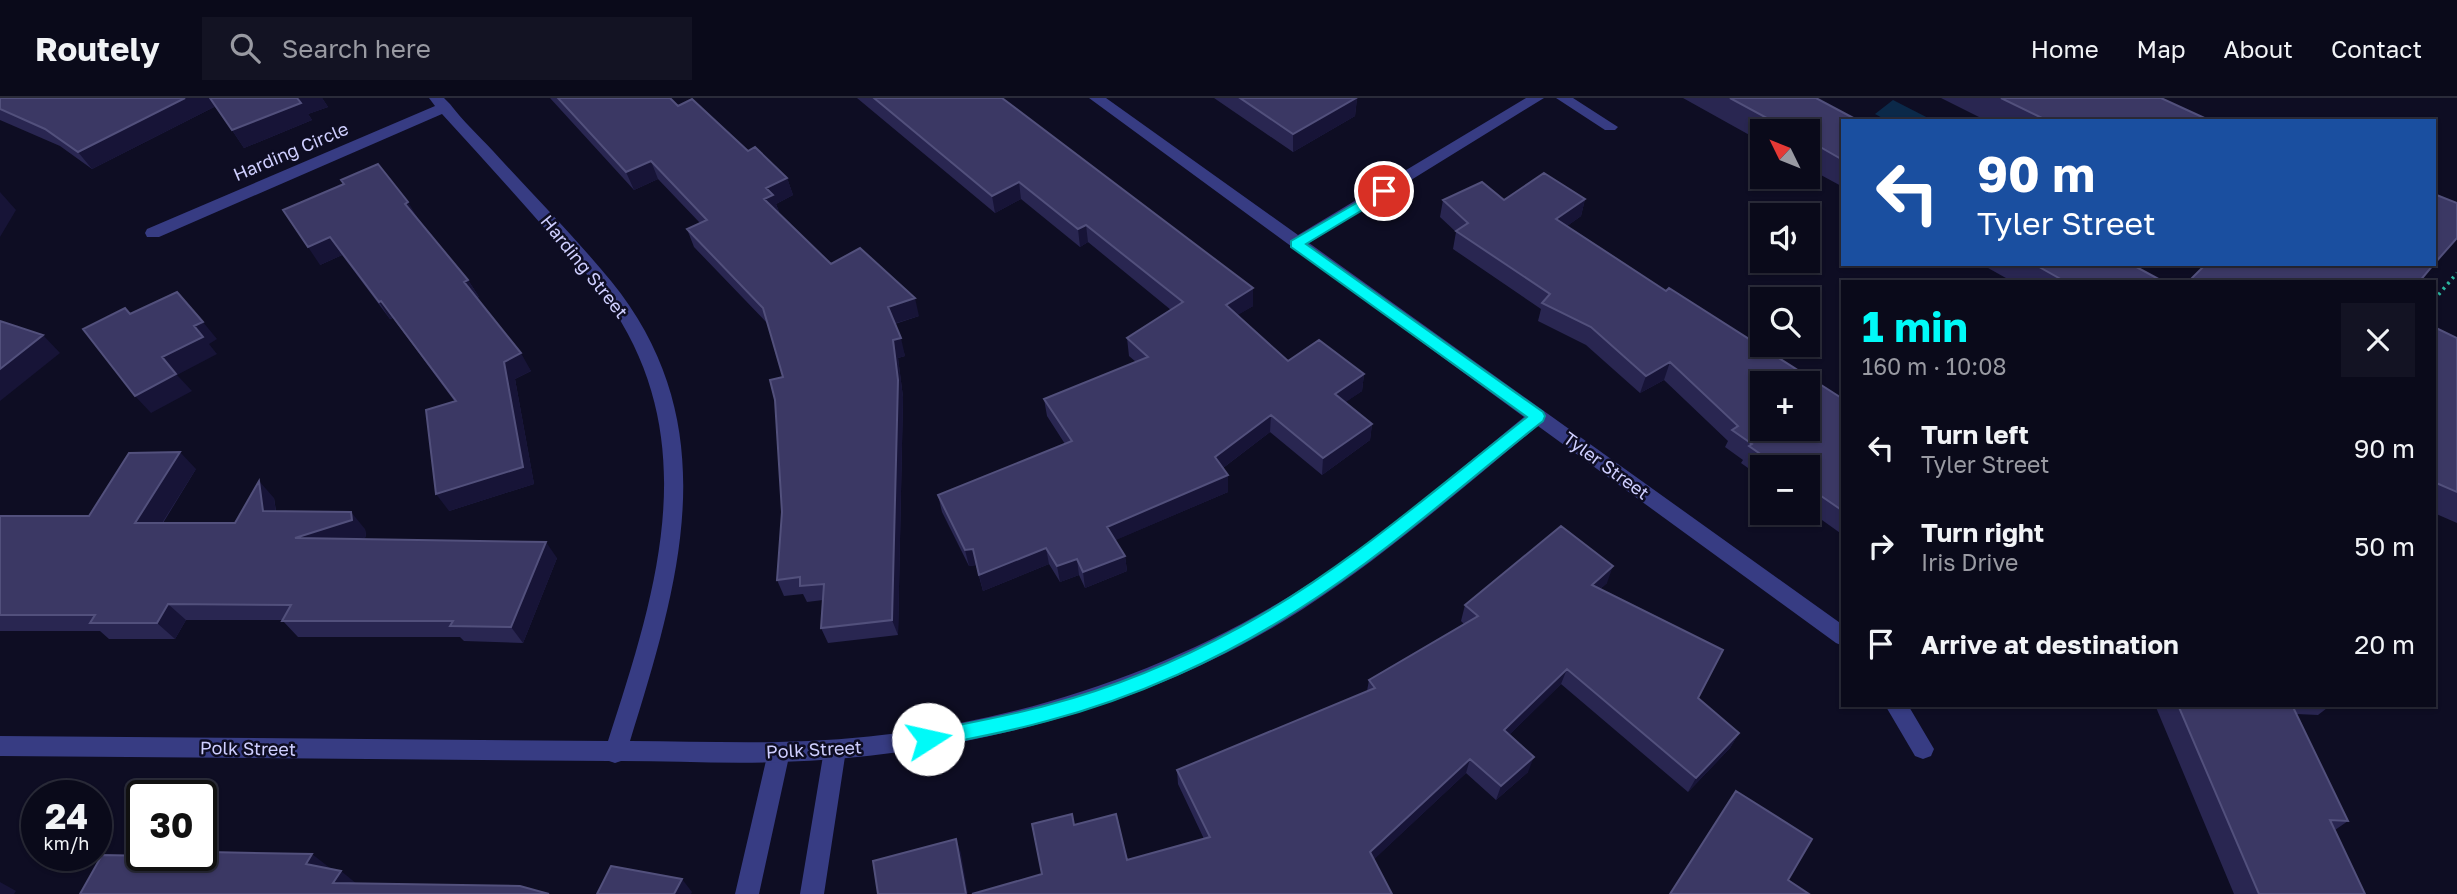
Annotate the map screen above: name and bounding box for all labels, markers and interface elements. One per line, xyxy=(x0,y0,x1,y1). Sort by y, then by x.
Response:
search box xyxy=(202,17,692,80)
text: Routely xyxy=(35,29,160,68)
icon: search xyxy=(226,29,264,67)
text: Search here xyxy=(282,33,431,64)
text: Home xyxy=(2031,34,2099,63)
text: Map xyxy=(2137,34,2186,63)
text: About xyxy=(2224,34,2293,63)
text: Contact xyxy=(2331,34,2422,63)
street label: Harding Circle xyxy=(230,117,352,185)
north arrow xyxy=(1750,119,1820,189)
map controls xyxy=(1750,119,1820,525)
text: 90 m xyxy=(1977,144,2095,203)
icon: left xyxy=(1862,147,1953,238)
pin xyxy=(1354,161,1414,221)
icon: arrive xyxy=(1365,172,1403,210)
button: sound xyxy=(1750,203,1820,273)
text: Tyler Street xyxy=(1977,204,2156,242)
street label: Harding Street xyxy=(536,210,633,322)
button: search xyxy=(1750,287,1820,357)
text: 1 min xyxy=(1862,301,1968,351)
button: close xyxy=(2341,303,2415,377)
text: 160 m · 10:08 xyxy=(1862,352,2006,380)
button: + xyxy=(1750,371,1820,441)
text: Turn left xyxy=(1921,419,2029,450)
street label: Tyler Street xyxy=(1559,427,1654,504)
icon: left xyxy=(1862,429,1900,467)
text: 90 m xyxy=(2354,433,2415,464)
text: Tyler Street xyxy=(1921,450,2050,478)
button: − xyxy=(1750,455,1820,525)
text: Turn right xyxy=(1921,517,2044,548)
icon: right xyxy=(1862,527,1900,565)
text: 50 m xyxy=(2354,531,2415,562)
text: Iris Drive xyxy=(1921,548,2018,576)
icon: arrive xyxy=(1862,625,1900,663)
text: Arrive at destination xyxy=(1921,629,2179,660)
text: 20 m xyxy=(2354,629,2415,660)
position arrow xyxy=(891,702,965,776)
street label: Polk Street xyxy=(200,736,296,760)
street label: Polk Street xyxy=(765,736,863,763)
speed limit sign: 30 xyxy=(126,780,217,871)
text: 24 xyxy=(45,795,88,837)
text: km/h xyxy=(44,832,89,854)

